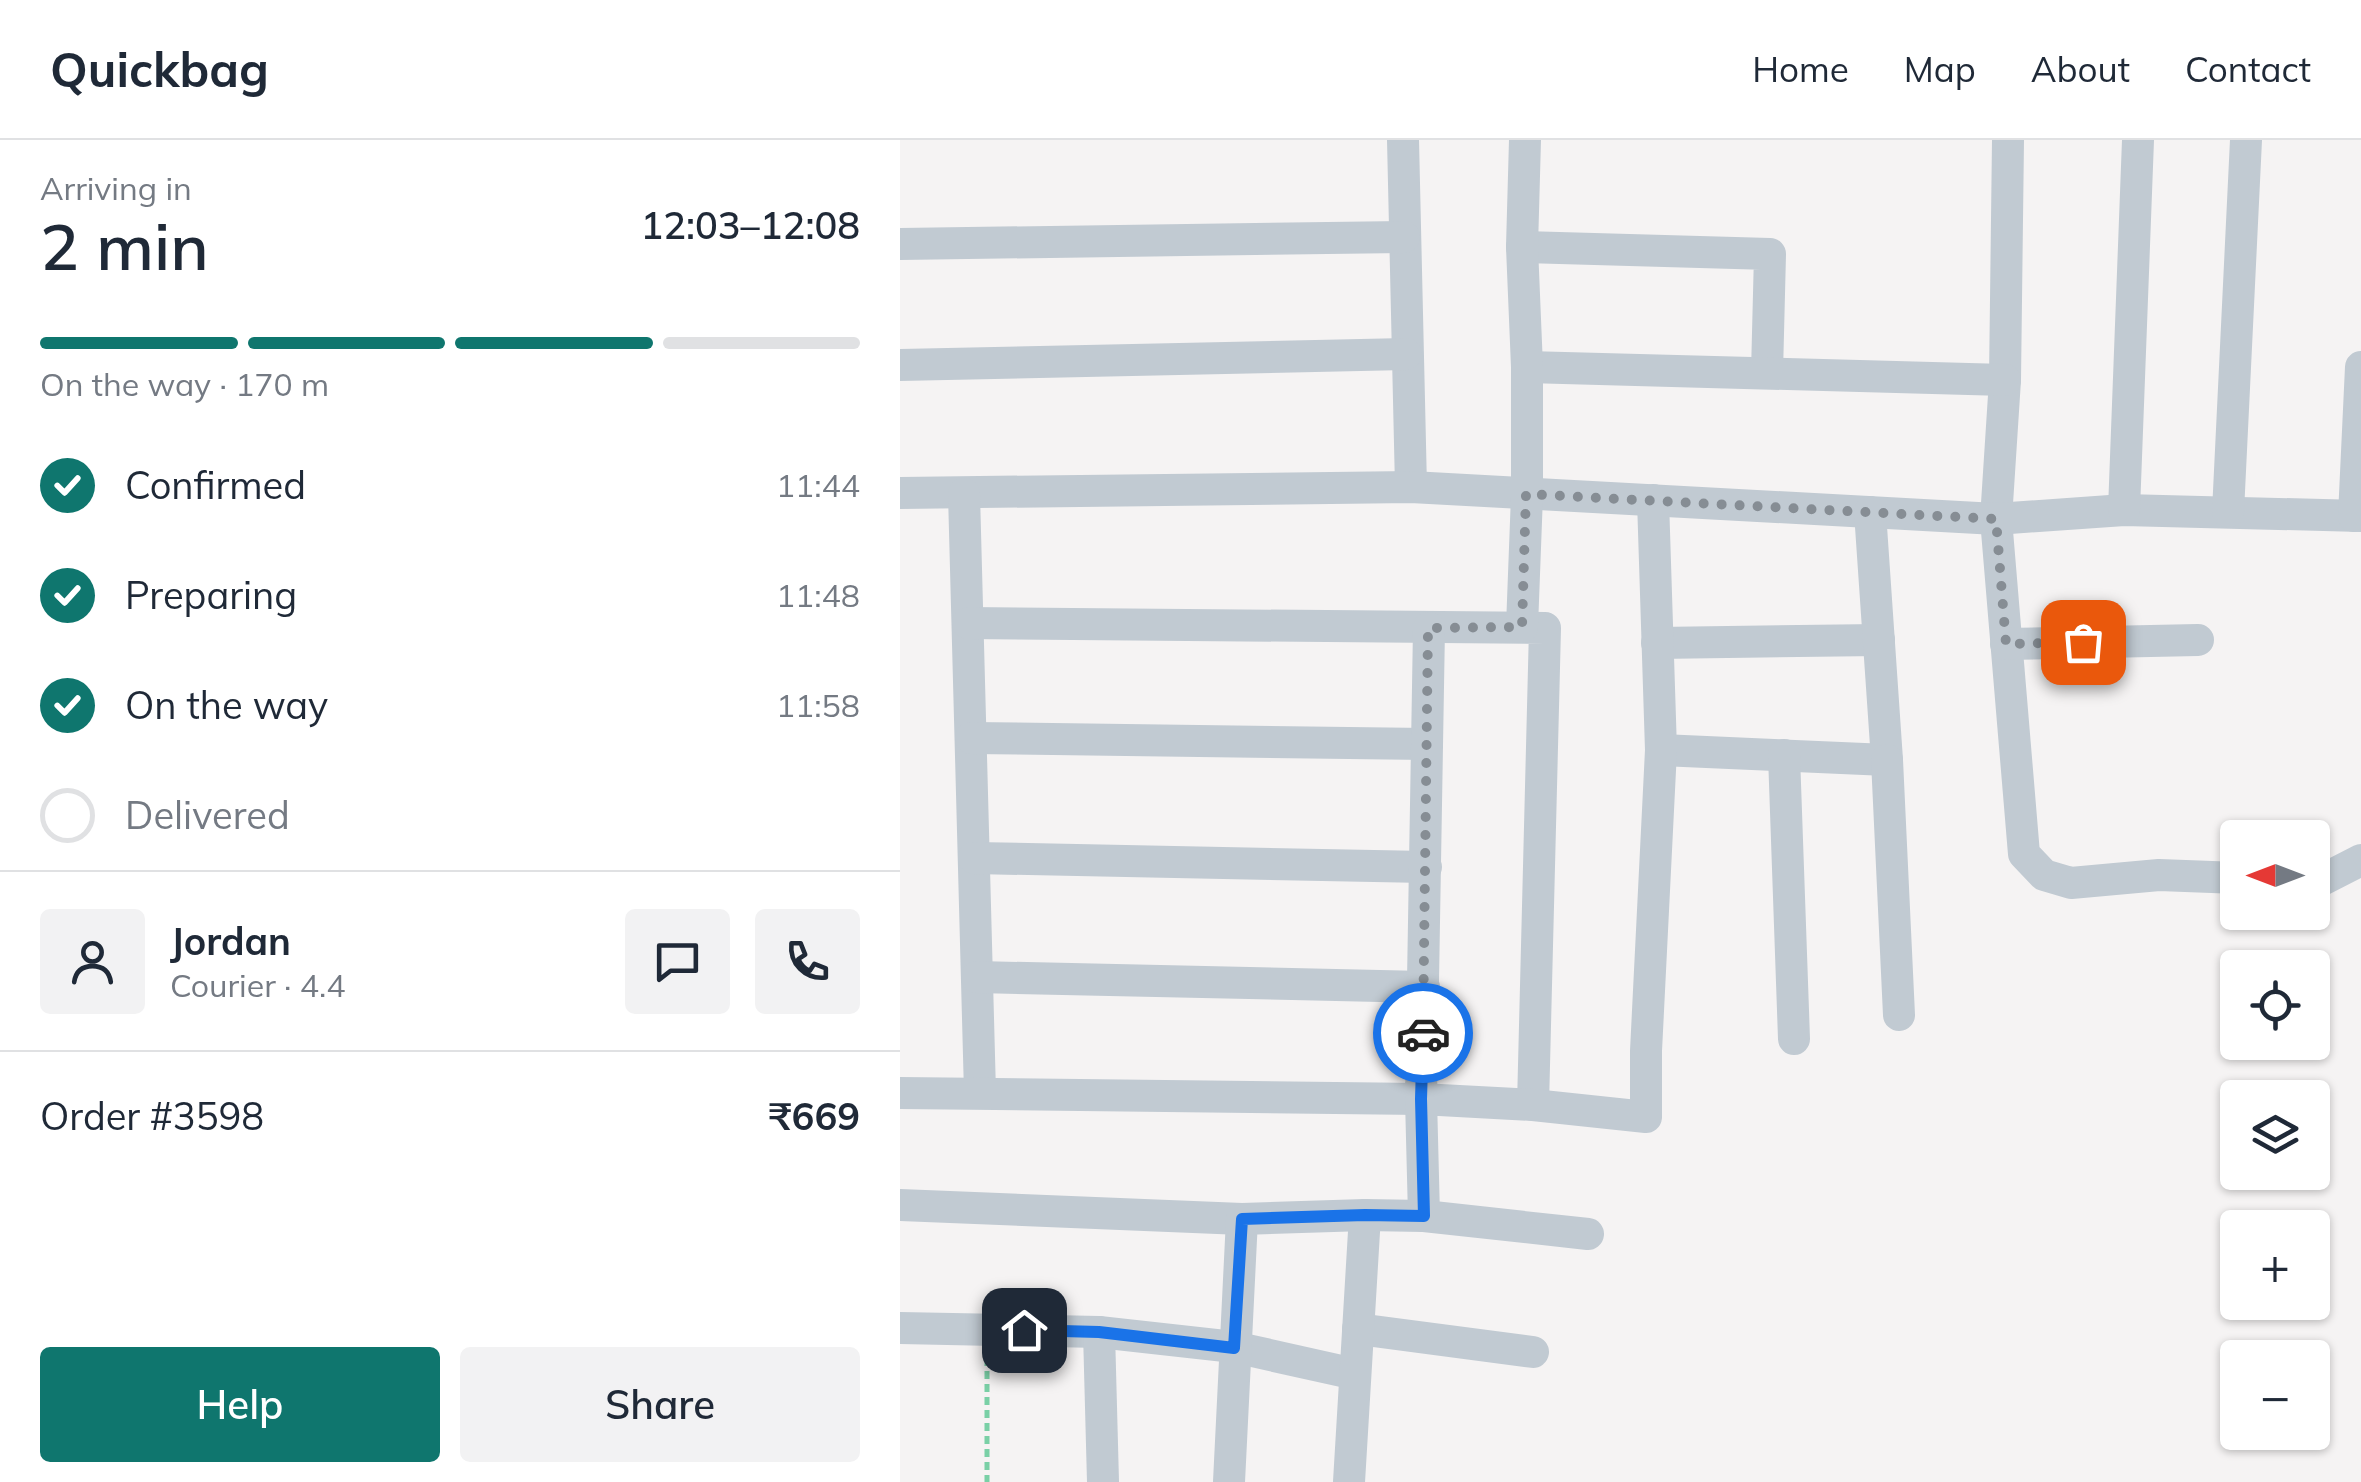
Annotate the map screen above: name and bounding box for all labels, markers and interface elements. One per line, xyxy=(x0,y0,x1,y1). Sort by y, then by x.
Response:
text: Quickbag xyxy=(50,39,269,99)
text: Home xyxy=(1752,47,1849,91)
text: Map xyxy=(1904,47,1976,91)
text: About xyxy=(2031,47,2130,91)
text: Contact xyxy=(2185,47,2311,91)
text: Arriving in xyxy=(40,168,192,208)
text: 12:03–12:08 xyxy=(640,201,860,249)
text: 2 min xyxy=(40,205,209,286)
text: On the way · 170 m xyxy=(40,364,329,404)
icon: check xyxy=(40,458,95,513)
text: Confirmed xyxy=(125,461,306,509)
text: 11:44 xyxy=(776,465,860,505)
icon: check xyxy=(40,568,95,623)
text: Preparing xyxy=(125,571,297,619)
text: 11:48 xyxy=(776,575,860,615)
pin xyxy=(2041,600,2126,685)
icon: bag xyxy=(2056,615,2111,670)
icon: check xyxy=(40,678,95,733)
text: On the way xyxy=(125,681,328,729)
text: 11:58 xyxy=(776,685,860,725)
text: Delivered xyxy=(125,791,290,839)
north arrow xyxy=(2220,820,2330,930)
map controls xyxy=(2220,820,2330,1450)
button: person xyxy=(40,909,145,1014)
button: chat xyxy=(625,909,730,1014)
button: phone xyxy=(755,909,860,1014)
text: Jordan xyxy=(170,917,291,965)
button: locate xyxy=(2220,950,2330,1060)
text: Courier · 4.4 xyxy=(170,965,346,1005)
courier xyxy=(1373,983,1473,1083)
icon: car xyxy=(1396,1006,1451,1061)
button: layers xyxy=(2220,1080,2330,1190)
text: Order #3598 xyxy=(40,1092,264,1140)
text: ₹669 xyxy=(769,1092,860,1140)
button: + xyxy=(2220,1210,2330,1320)
pin xyxy=(982,1288,1067,1373)
icon: home xyxy=(997,1303,1052,1358)
button: − xyxy=(2220,1340,2330,1450)
button: Help xyxy=(40,1347,440,1462)
button: Share xyxy=(460,1347,860,1462)

